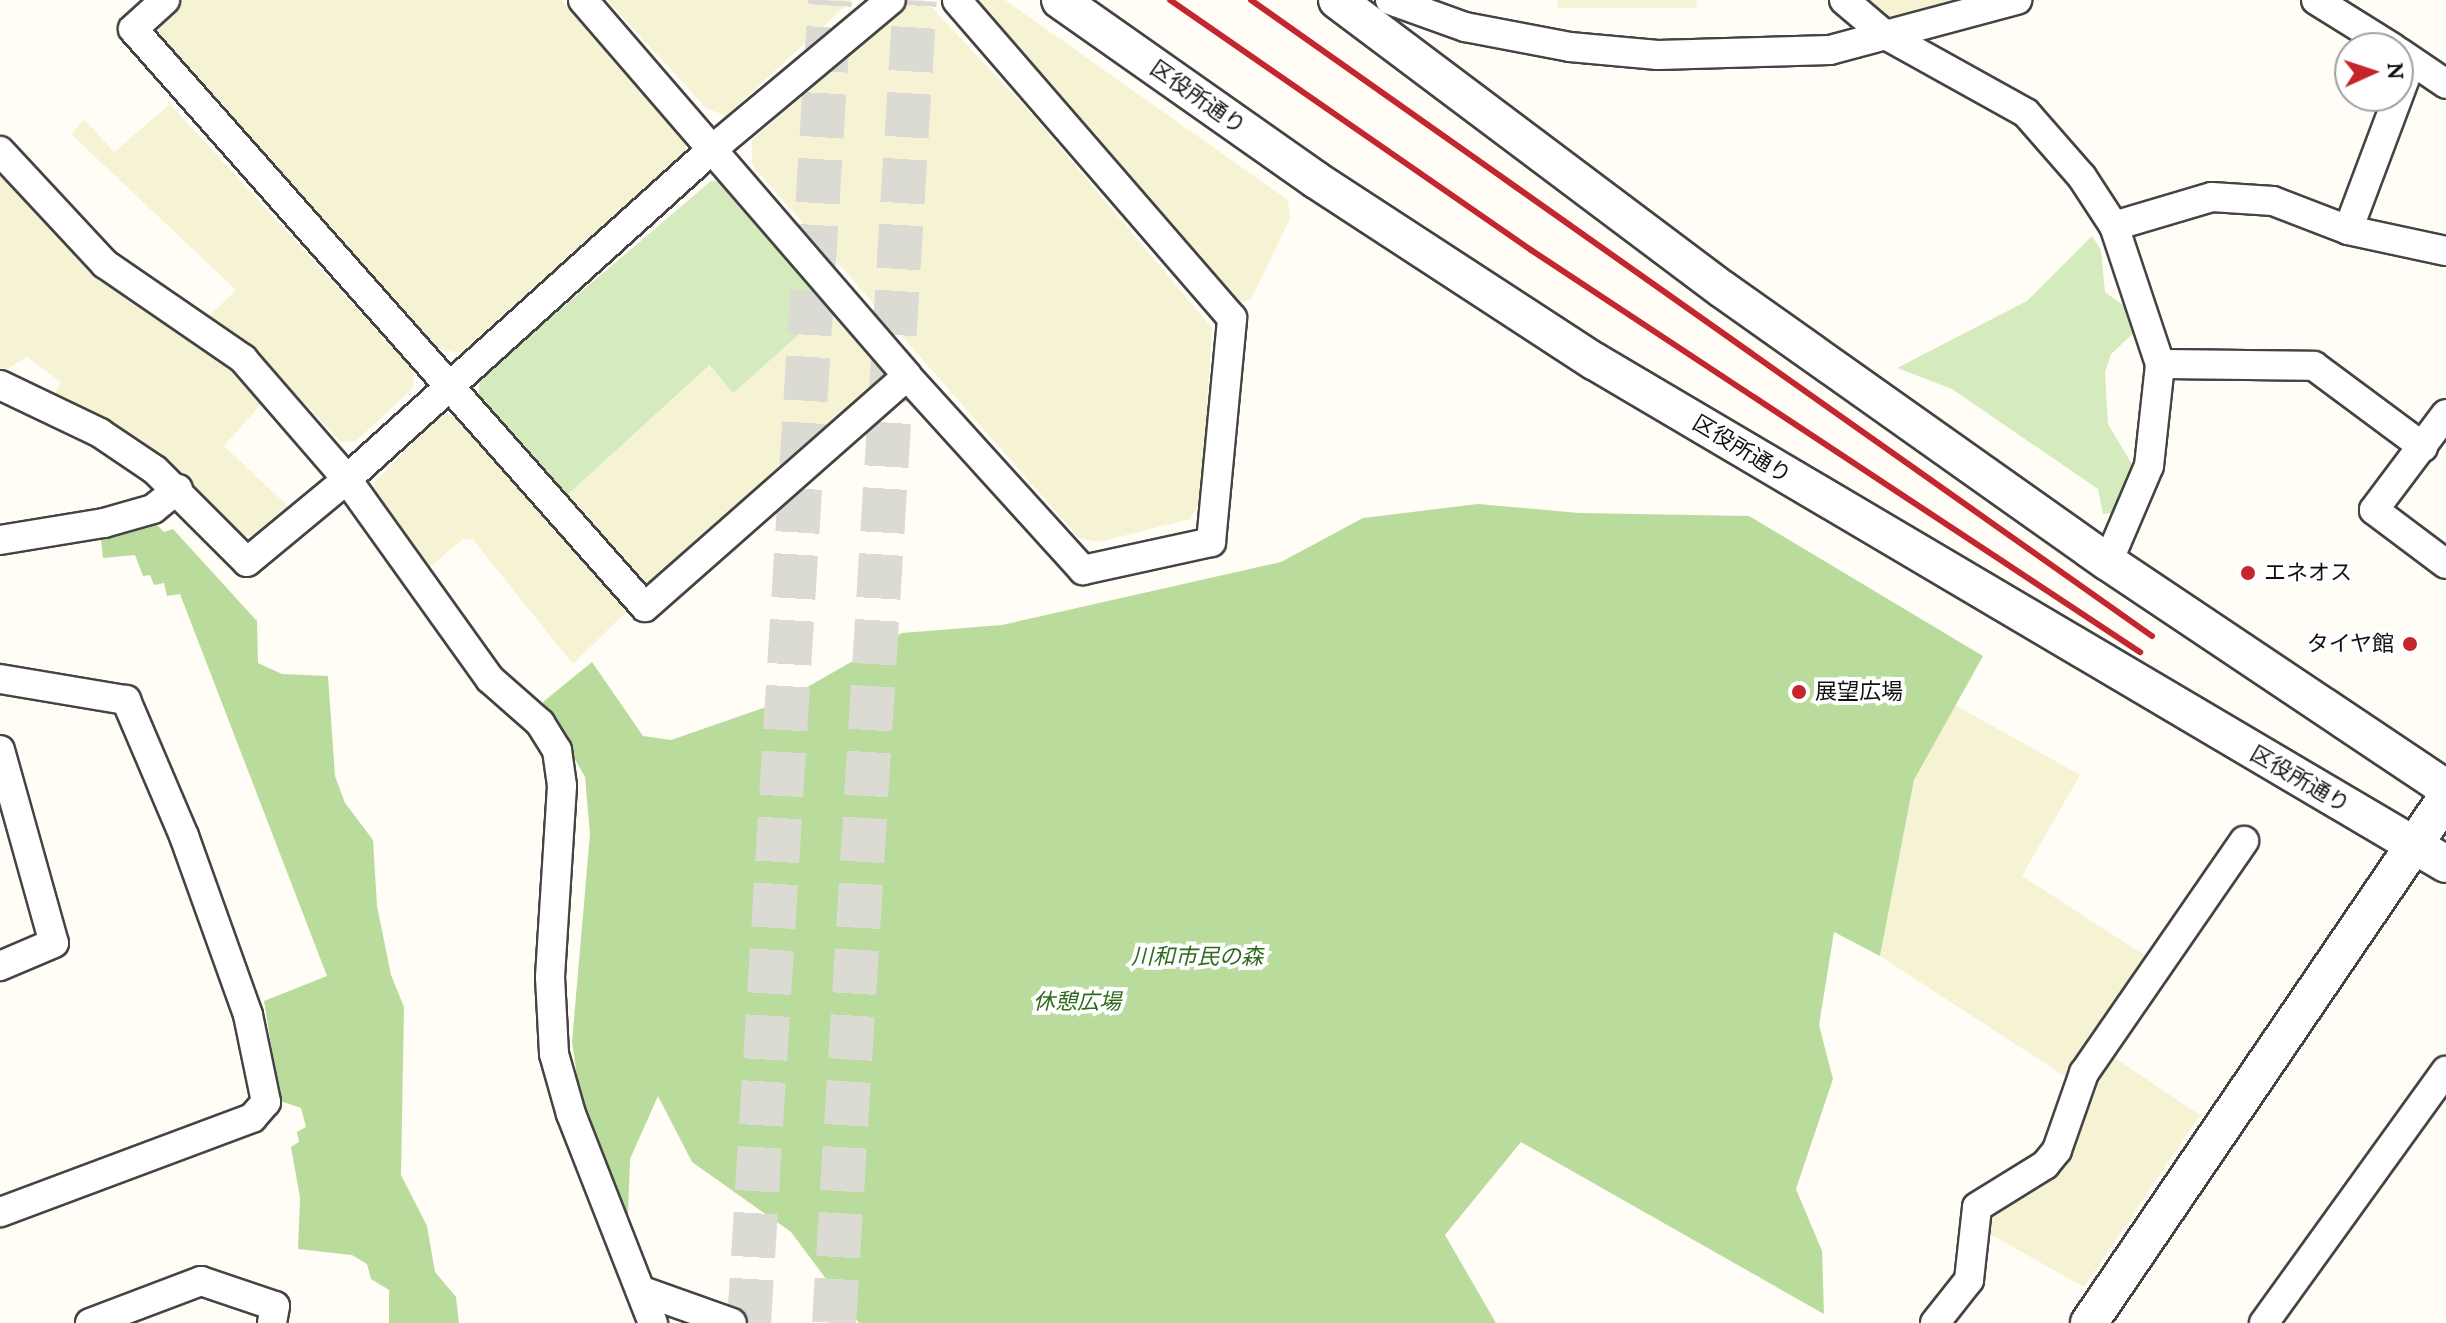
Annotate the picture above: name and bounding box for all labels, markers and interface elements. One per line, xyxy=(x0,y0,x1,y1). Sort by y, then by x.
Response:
north arrow xyxy=(2334,32,2414,112)
street label: 区役所通り xyxy=(1145,55,1251,139)
text: N xyxy=(2382,62,2410,80)
street label: 区役所通り xyxy=(1688,409,1796,489)
place label: エネオス xyxy=(2264,560,2352,586)
marker: エネオス xyxy=(2239,564,2257,582)
place label: タイヤ館 xyxy=(2306,631,2394,657)
marker: タイヤ館 xyxy=(2401,635,2419,653)
place label: 展望広場 xyxy=(1815,679,1903,705)
marker: 展望広場 xyxy=(1790,683,1808,701)
street label: 区役所通り xyxy=(2246,740,2354,818)
park label: 川和市民の森 xyxy=(1131,944,1263,970)
park label: 休憩広場 xyxy=(1033,989,1121,1015)

